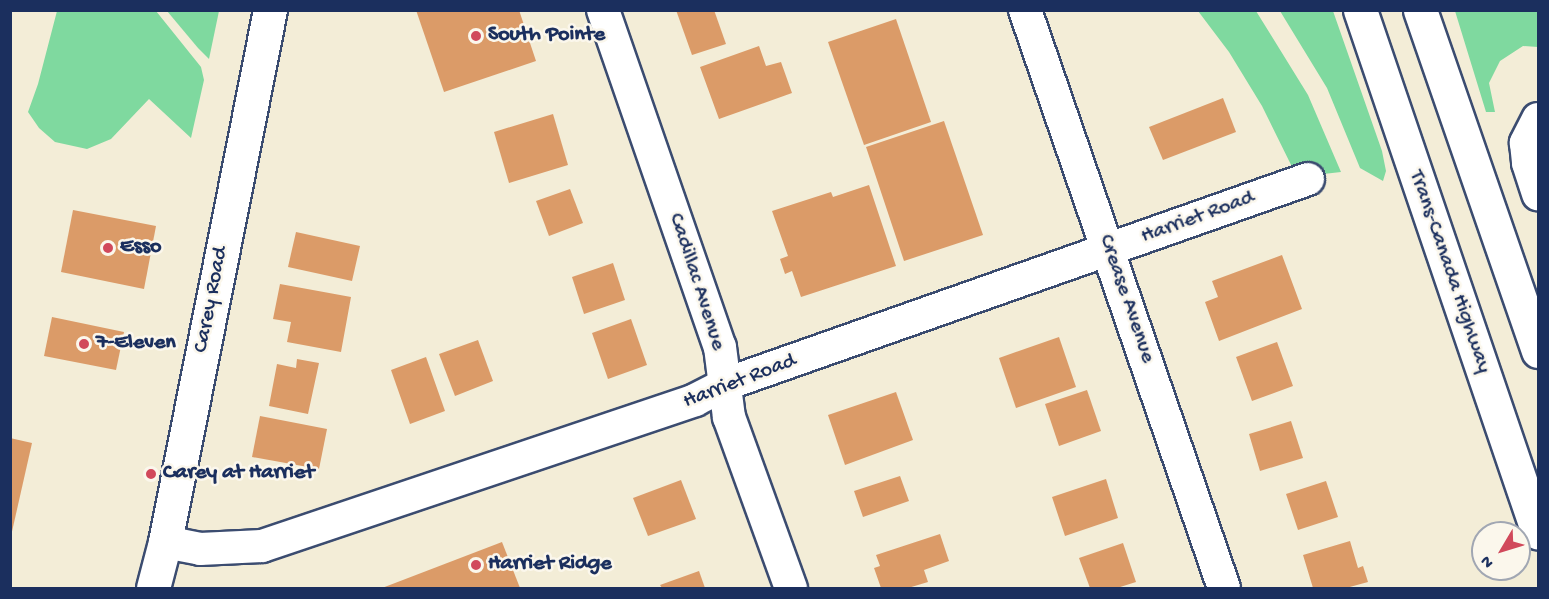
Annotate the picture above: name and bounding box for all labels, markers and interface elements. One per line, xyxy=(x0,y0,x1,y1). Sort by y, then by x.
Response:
place label: South Pointe xyxy=(488,23,605,49)
marker: South Pointe xyxy=(469,29,483,43)
street label: Trans-Canada Highway xyxy=(1402,167,1496,377)
street label: Harriet Road xyxy=(1138,185,1258,251)
street label: Cadillac Avenue xyxy=(661,210,731,354)
street label: Crease Avenue xyxy=(1092,231,1160,367)
place label: Esso xyxy=(120,235,161,261)
marker: Esso xyxy=(101,241,115,255)
street label: Carey Road xyxy=(189,245,235,355)
place label: 7-Eleven xyxy=(96,331,176,357)
marker: 7-Eleven xyxy=(77,337,91,351)
street label: Harriet Road xyxy=(680,348,800,416)
place label: Carey at Harriet xyxy=(163,461,314,487)
marker: Carey at Harriet xyxy=(144,467,158,481)
north arrow xyxy=(1471,521,1531,581)
text: N xyxy=(1477,551,1499,571)
place label: Harriet Ridge xyxy=(488,552,612,578)
marker: Harriet Ridge xyxy=(469,558,483,572)

